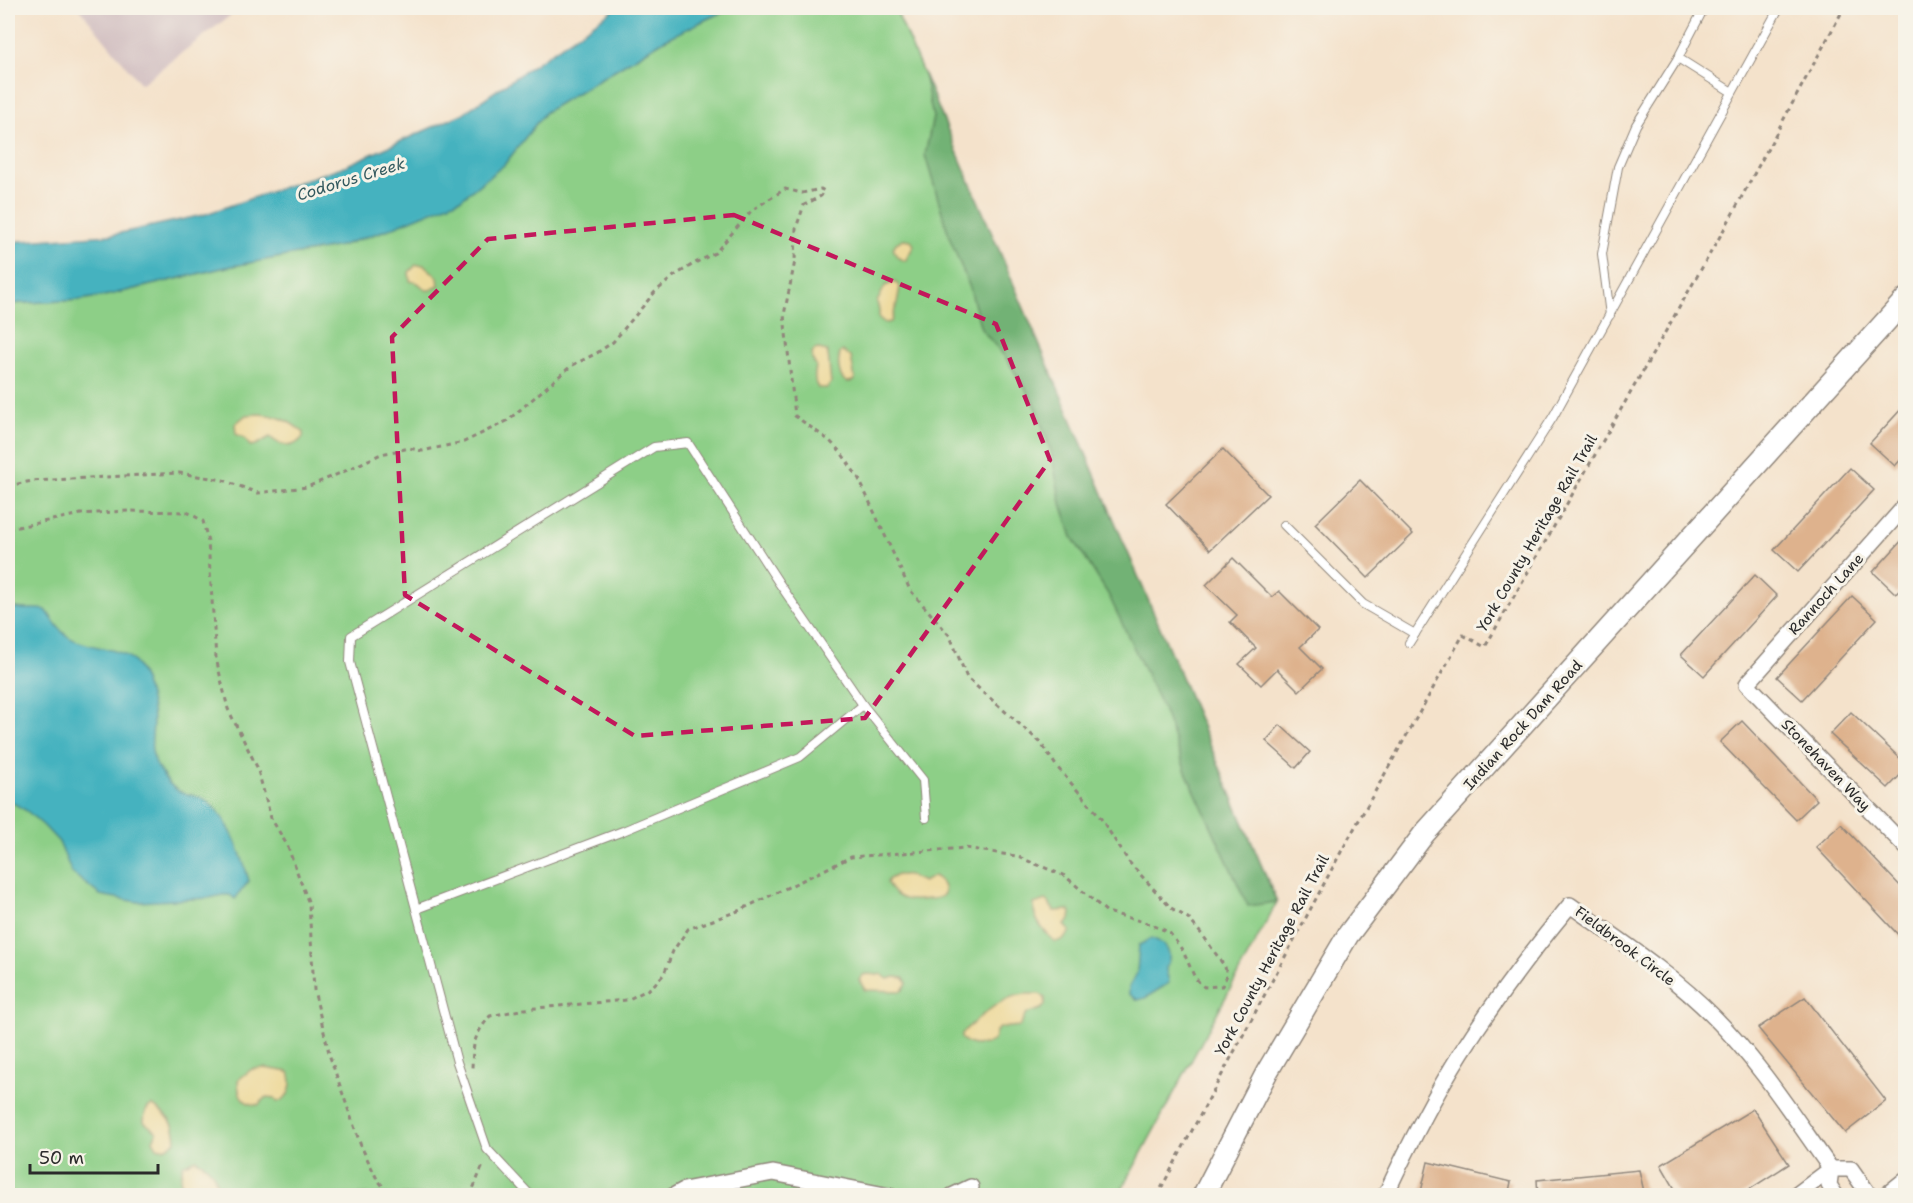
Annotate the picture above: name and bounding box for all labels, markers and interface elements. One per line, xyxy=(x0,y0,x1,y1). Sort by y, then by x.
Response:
water label: Codorus Creek xyxy=(294,153,408,205)
street label: York County Heritage Rail Trail xyxy=(1472,430,1602,636)
street label: Rannoch Lane xyxy=(1784,549,1868,639)
street label: Indian Rock Dam Road xyxy=(1459,655,1587,794)
street label: Stonehaven Way xyxy=(1777,715,1875,815)
street label: York County Heritage Rail Trail xyxy=(1210,850,1334,1059)
street label: Fieldbrook Circle xyxy=(1571,902,1679,990)
scale bar xyxy=(30,1137,158,1175)
text: 50 m xyxy=(39,1146,84,1170)

